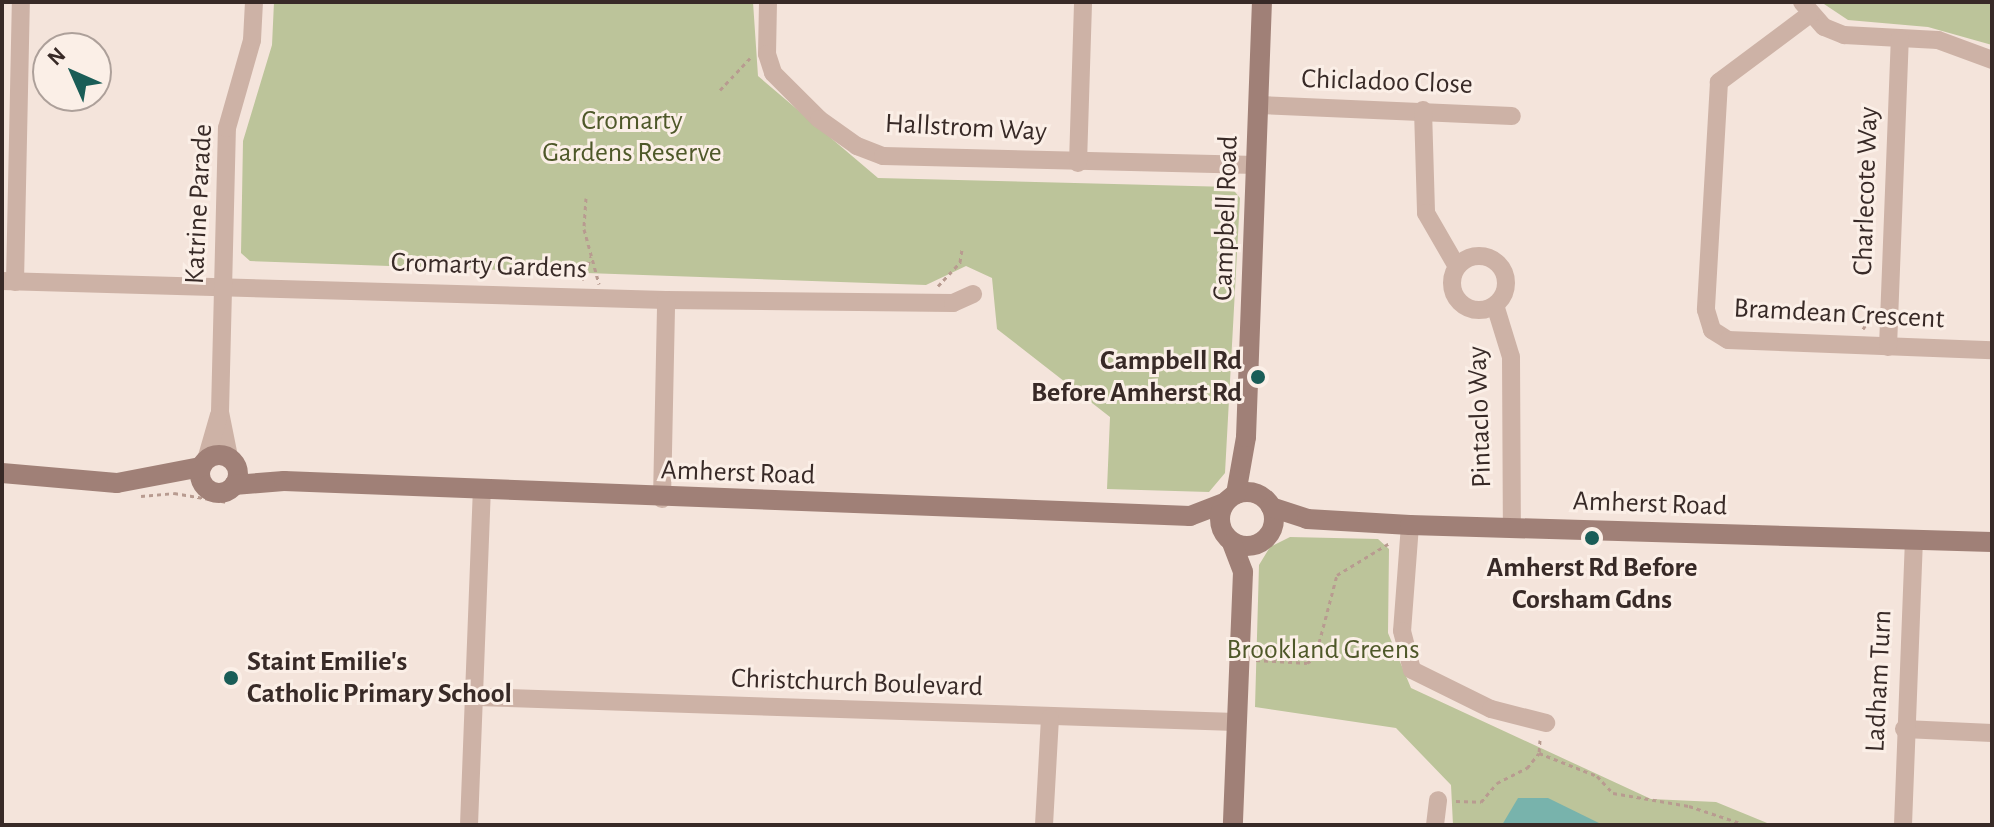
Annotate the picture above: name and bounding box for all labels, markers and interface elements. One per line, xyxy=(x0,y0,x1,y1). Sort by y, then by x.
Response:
north arrow xyxy=(32,32,112,112)
text: N xyxy=(43,43,70,70)
street label: Chicladoo Close xyxy=(1301,62,1473,102)
park label: Cromarty Gardens Reserve xyxy=(542,104,722,170)
street label: Charlecote Way xyxy=(1846,106,1886,276)
street label: Hallstrom Way xyxy=(884,107,1048,149)
street label: Katrine Parade xyxy=(178,123,220,285)
street label: Campbell Road xyxy=(1206,135,1246,301)
street label: Cromarty Gardens xyxy=(390,246,588,286)
street label: Bramdean Crescent xyxy=(1733,292,1945,336)
place label: Campbell Rd Before Amherst Rd xyxy=(1031,344,1242,410)
street label: Pintaclo Way xyxy=(1461,346,1499,488)
marker: Campbell Rd Before Amherst Rd xyxy=(1249,368,1267,386)
street label: Amherst Road xyxy=(660,454,816,492)
street label: Amherst Road xyxy=(1572,485,1728,523)
marker: Amherst Rd Before Corsham Gdns xyxy=(1583,529,1601,547)
place label: Amherst Rd Before Corsham Gdns xyxy=(1487,551,1697,617)
street label: Ladham Turn xyxy=(1858,609,1900,753)
park label: Brookland Greens xyxy=(1226,633,1420,667)
place label: Staint Emilie's Catholic Primary School xyxy=(247,645,512,711)
street label: Christchurch Boulevard xyxy=(730,662,984,704)
marker: Staint Emilie's Catholic Primary School xyxy=(222,669,240,687)

